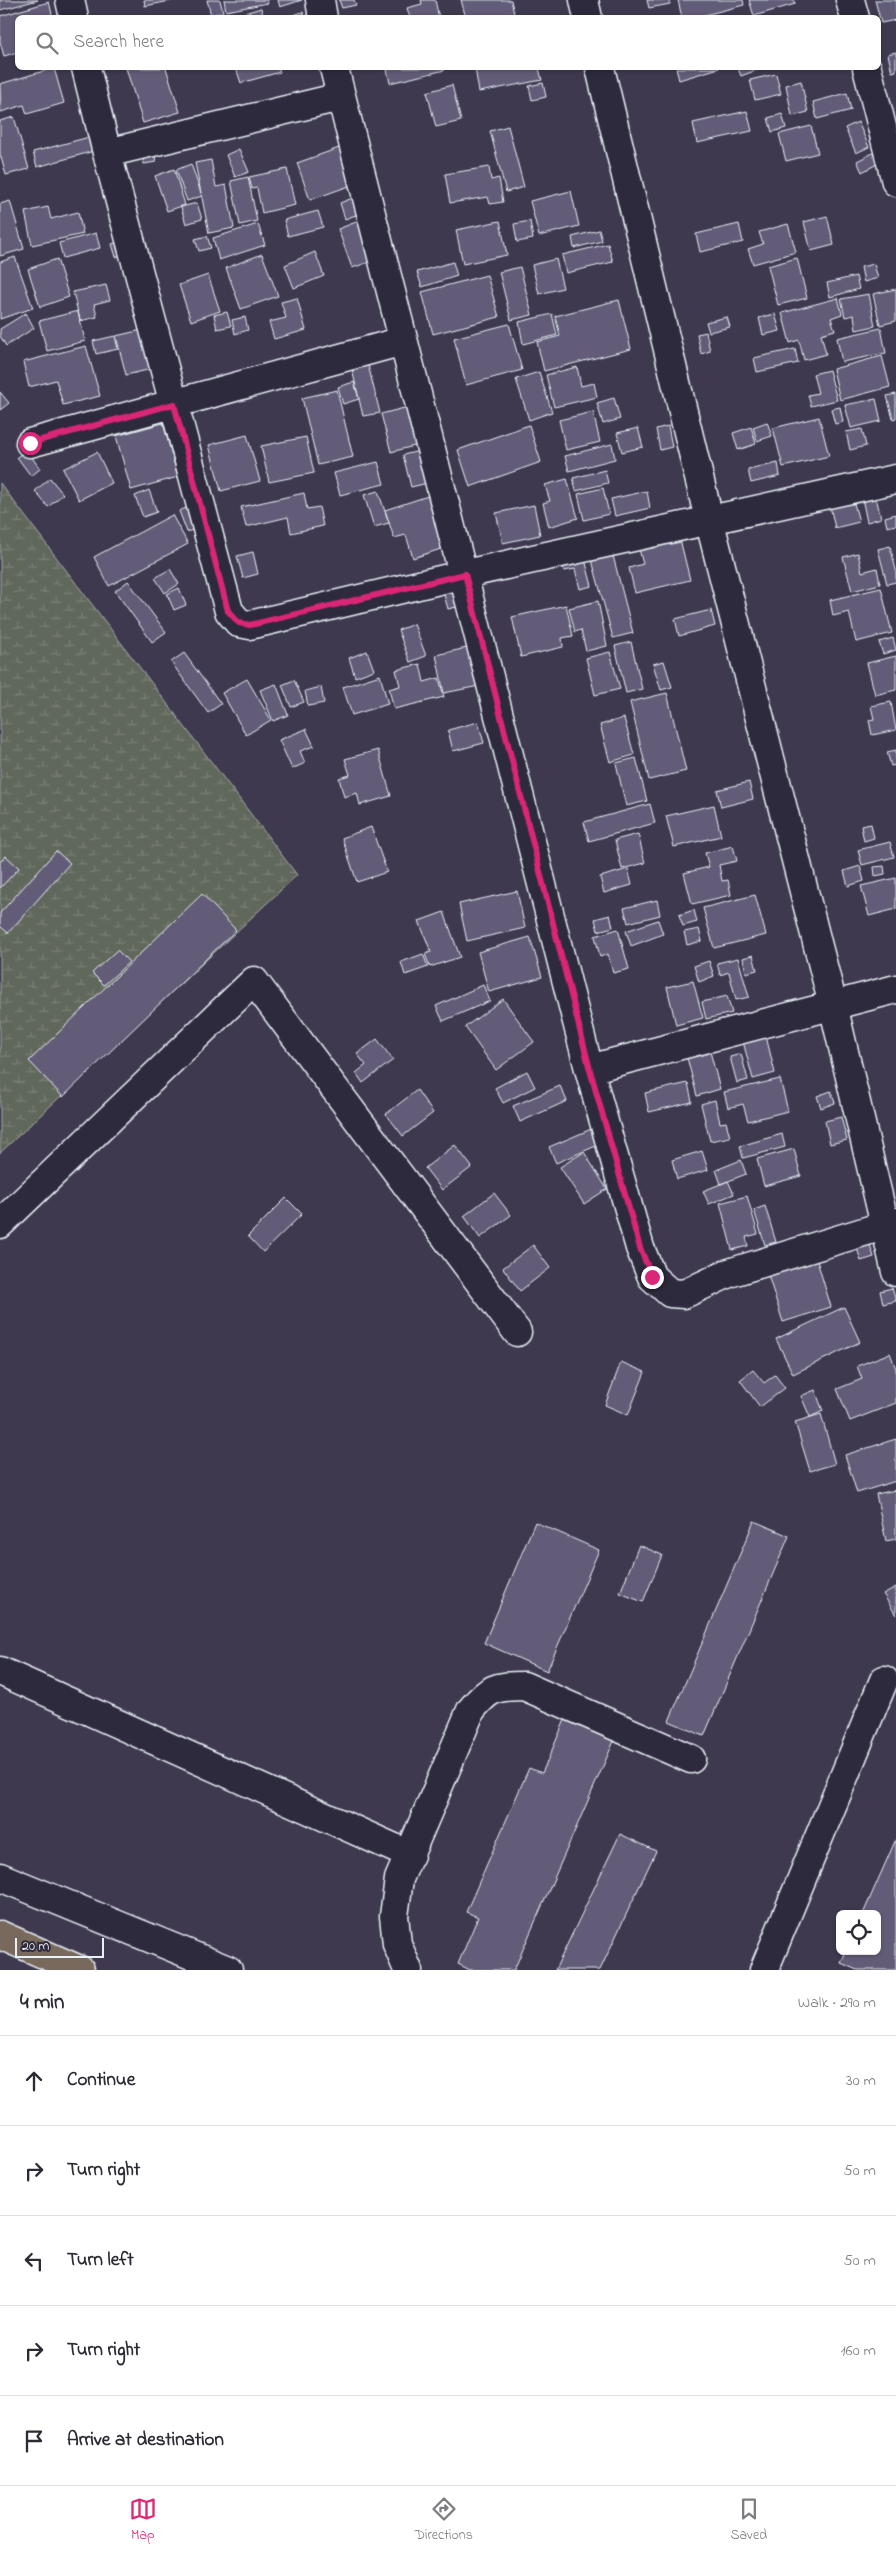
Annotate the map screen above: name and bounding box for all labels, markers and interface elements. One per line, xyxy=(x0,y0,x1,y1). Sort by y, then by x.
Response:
search box xyxy=(15,15,881,70)
icon: search xyxy=(33,29,61,57)
text: Search here xyxy=(73,29,164,56)
route start xyxy=(19,432,42,455)
route end xyxy=(641,1266,664,1289)
map controls xyxy=(836,1910,881,1955)
button: locate xyxy=(836,1910,881,1955)
scale bar xyxy=(15,1935,104,1958)
text: 20 m xyxy=(22,1936,49,1957)
text: 4 min xyxy=(20,1988,64,2018)
text: Walk · 290 m xyxy=(798,1991,876,2015)
icon: ahead xyxy=(20,2067,48,2095)
text: Continue xyxy=(67,2067,135,2094)
text: 30 m xyxy=(846,2069,876,2093)
icon: right xyxy=(20,2157,48,2185)
text: Turn right xyxy=(67,2157,140,2184)
text: 50 m xyxy=(844,2159,876,2183)
icon: left xyxy=(20,2247,48,2275)
text: Turn left xyxy=(67,2247,134,2274)
text: 50 m xyxy=(844,2249,876,2273)
icon: right xyxy=(20,2337,48,2365)
text: Turn right xyxy=(67,2337,140,2364)
text: 160 m xyxy=(841,2339,876,2363)
icon: arrive xyxy=(20,2427,48,2455)
text: Arrive at destination xyxy=(67,2427,224,2454)
tab: Map xyxy=(129,2495,157,2546)
tab: Directions xyxy=(415,2495,473,2546)
tab: Saved xyxy=(731,2495,767,2546)

